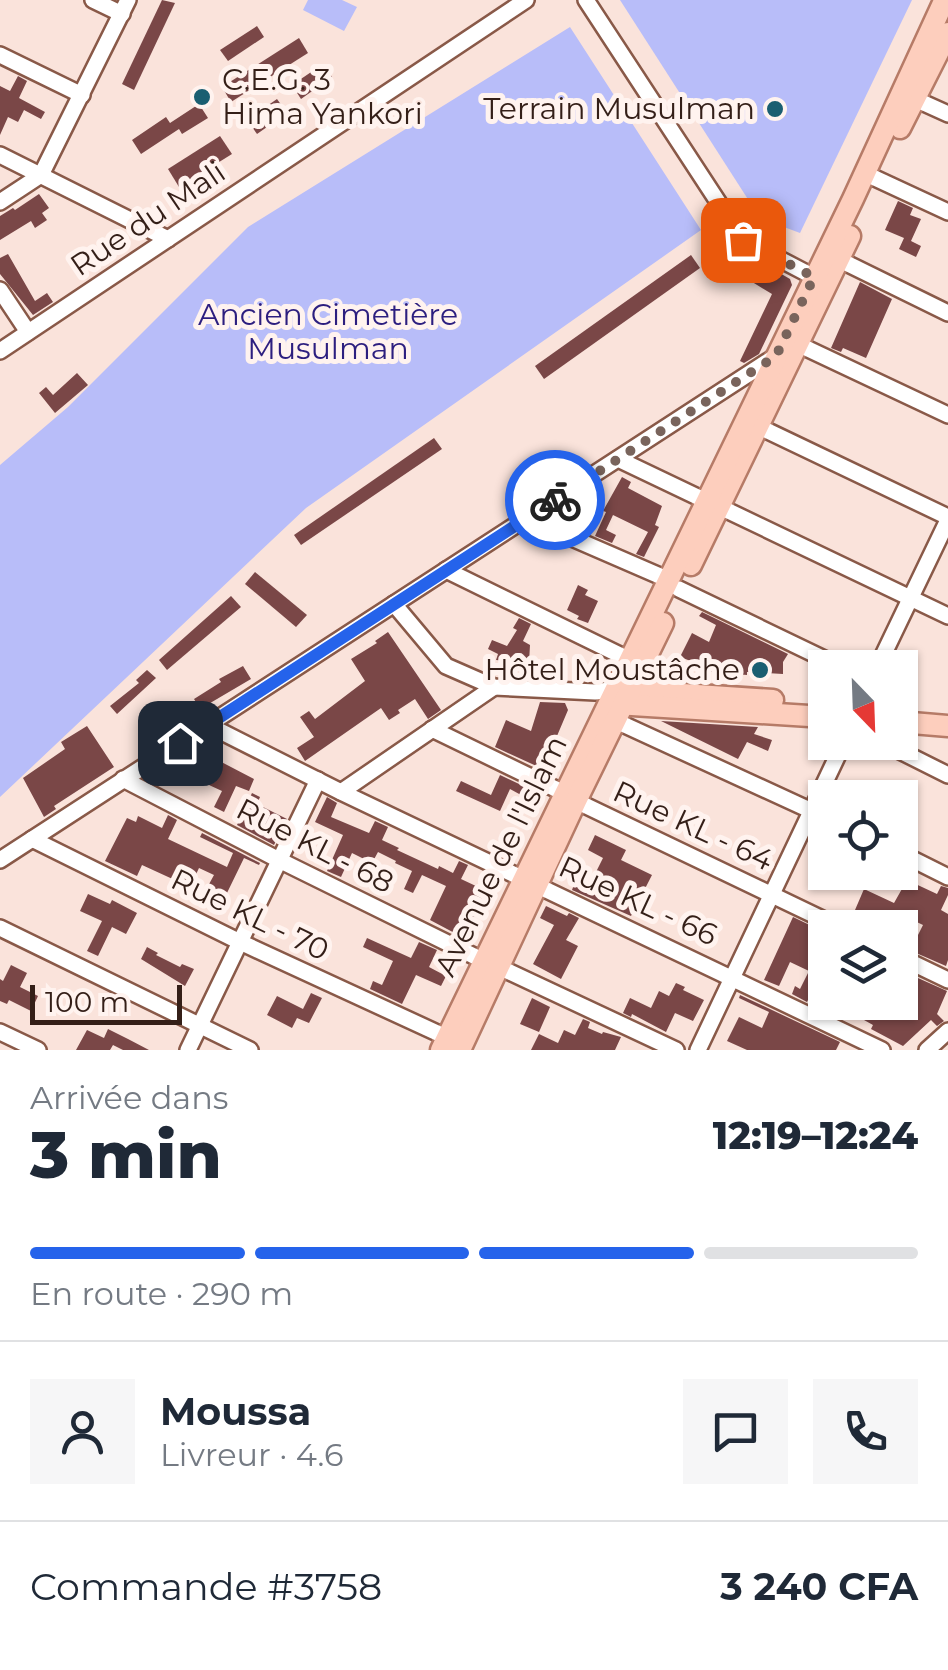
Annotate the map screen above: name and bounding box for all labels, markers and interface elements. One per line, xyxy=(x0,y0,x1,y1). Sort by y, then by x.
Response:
place label: C.E.G. 3 Hima Yankori xyxy=(222,61,423,132)
marker: C.E.G. 3 Hima Yankori xyxy=(191,86,213,108)
place label: Terrain Musulman xyxy=(483,90,755,127)
marker: Terrain Musulman xyxy=(764,98,786,120)
street label: Rue du Mali xyxy=(63,153,232,284)
pin xyxy=(701,198,786,283)
icon: bag xyxy=(716,213,771,268)
park label: Ancien Cimetière Musulman xyxy=(198,296,458,367)
courier xyxy=(505,450,605,550)
icon: bike xyxy=(528,473,583,528)
north arrow xyxy=(808,650,918,760)
map controls xyxy=(808,650,918,1020)
place label: Hôtel Moustâche xyxy=(485,651,740,688)
marker: Hôtel Moustâche xyxy=(749,659,771,681)
pin xyxy=(138,701,223,786)
icon: home xyxy=(153,716,208,771)
street label: Avenue de l'Islam xyxy=(426,730,575,982)
street label: Rue KL - 64 xyxy=(607,772,779,879)
button: locate xyxy=(808,780,918,890)
street label: Rue KL - 68 xyxy=(230,790,400,901)
street label: Rue KL - 66 xyxy=(553,848,723,953)
street label: Rue KL - 70 xyxy=(165,860,335,969)
button: layers xyxy=(808,910,918,1020)
scale bar xyxy=(30,980,182,1024)
text: 100 m xyxy=(45,985,129,1019)
text: Arrivée dans xyxy=(30,1078,228,1117)
text: 12:19–12:24 xyxy=(713,1112,918,1159)
text: 3 min xyxy=(30,1115,222,1194)
text: En route · 290 m xyxy=(30,1274,293,1313)
button: person xyxy=(30,1379,135,1484)
button: chat xyxy=(683,1379,788,1484)
button: phone xyxy=(813,1379,918,1484)
text: Moussa xyxy=(160,1388,311,1435)
text: Livreur · 4.6 xyxy=(160,1435,343,1474)
text: Commande #3758 xyxy=(30,1563,382,1610)
text: 3 240 CFA xyxy=(720,1563,918,1610)

